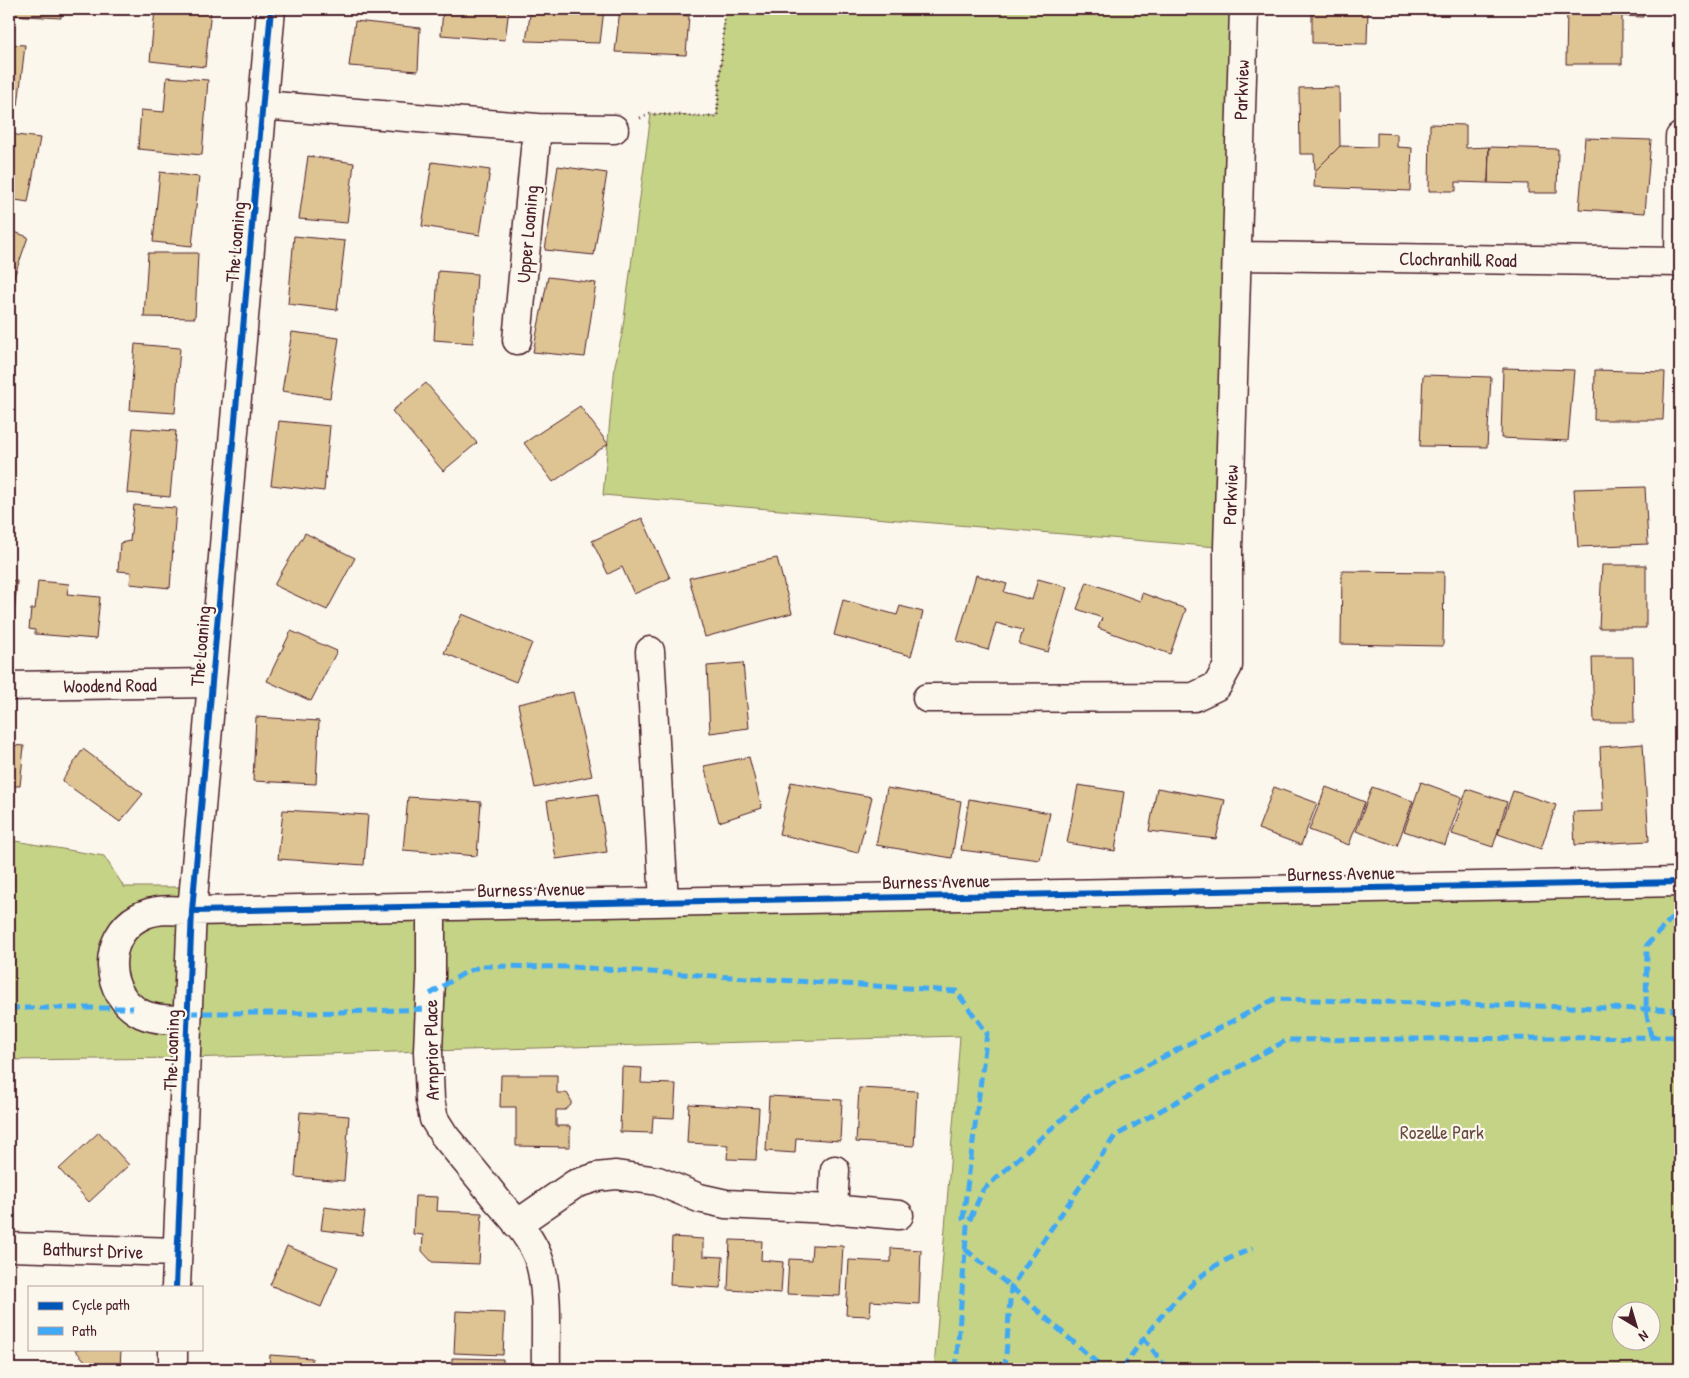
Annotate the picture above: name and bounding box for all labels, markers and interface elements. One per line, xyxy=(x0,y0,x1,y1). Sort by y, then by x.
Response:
street label: Parkview xyxy=(1227,59,1255,120)
street label: Upper Loaning xyxy=(510,184,544,284)
street label: The Loaning xyxy=(219,201,251,283)
street label: Clochranhill Road xyxy=(1399,245,1518,273)
street label: Parkview xyxy=(1216,464,1244,525)
street label: The Loaning xyxy=(184,605,216,687)
street label: Woodend Road xyxy=(63,671,158,699)
street label: Burness Avenue xyxy=(1287,859,1396,887)
street label: Burness Avenue xyxy=(882,867,991,895)
street label: Burness Avenue xyxy=(477,875,586,903)
street label: Arnprior Place xyxy=(417,999,445,1101)
street label: The Loaning xyxy=(157,1009,185,1091)
park label: Rozelle Park xyxy=(1400,1119,1484,1145)
street label: Bathurst Drive xyxy=(42,1235,144,1265)
legend xyxy=(28,1286,202,1350)
text: Cycle path xyxy=(72,1294,130,1315)
north arrow xyxy=(1612,1300,1662,1350)
text: Path xyxy=(72,1320,97,1341)
text: N xyxy=(1635,1327,1653,1347)

